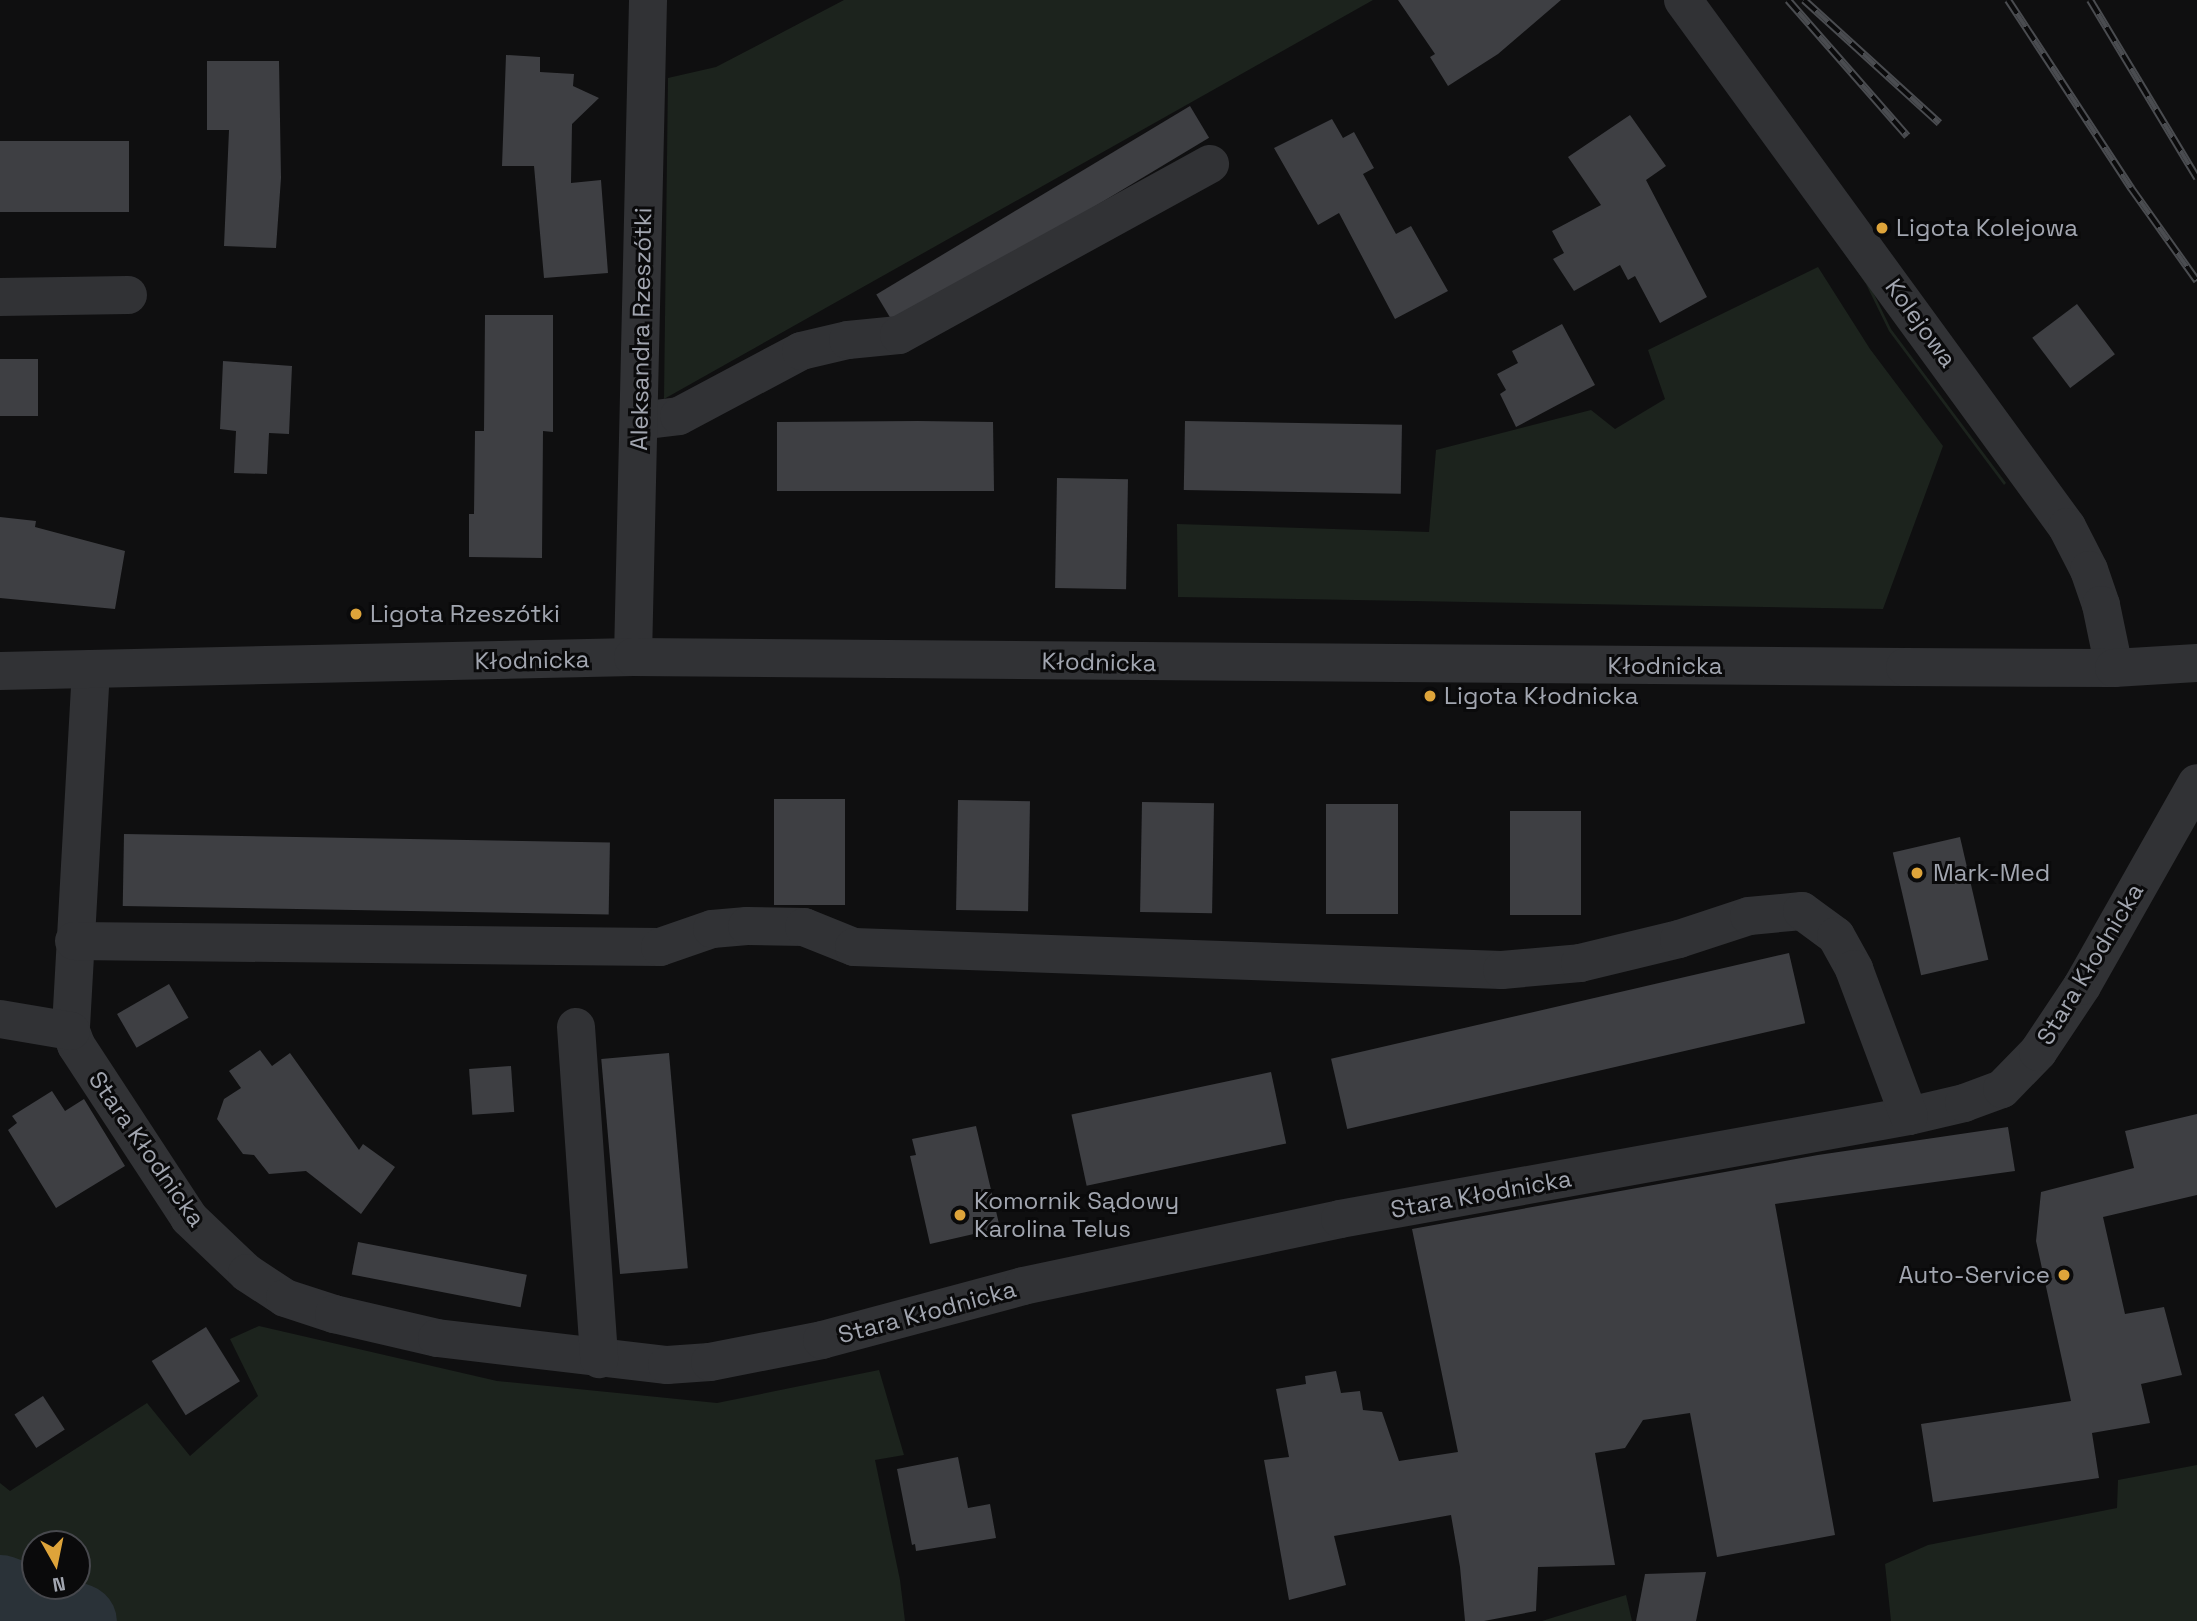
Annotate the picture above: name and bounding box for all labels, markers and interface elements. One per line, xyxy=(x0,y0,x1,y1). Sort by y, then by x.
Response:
street label: Aleksandra Rzeszótki xyxy=(624,207,658,451)
place label: Ligota Kolejowa xyxy=(1896,214,2078,242)
marker: Ligota Kolejowa xyxy=(1874,220,1890,236)
street label: Kolejowa xyxy=(1879,273,1963,373)
place label: Ligota Rzeszótki xyxy=(370,600,560,628)
marker: Ligota Rzeszótki xyxy=(348,606,364,622)
street label: Kłodnicka xyxy=(474,645,590,675)
street label: Kłodnicka xyxy=(1041,647,1157,677)
street label: Kłodnicka xyxy=(1608,652,1722,680)
place label: Ligota Kłodnicka xyxy=(1444,682,1639,710)
marker: Ligota Kłodnicka xyxy=(1422,688,1438,704)
place label: Mark-Med xyxy=(1933,859,2050,887)
marker: Mark-Med xyxy=(1907,863,1927,883)
street label: Stara Kłodnicka xyxy=(2031,878,2149,1050)
street label: Stara Kłodnicka xyxy=(83,1066,211,1232)
street label: Stara Kłodnicka xyxy=(1388,1164,1574,1224)
place label: Komornik Sądowy Karolina Telus xyxy=(974,1187,1179,1243)
marker: Komornik Sądowy Karolina Telus xyxy=(952,1207,968,1223)
place label: Auto-Service xyxy=(1898,1261,2050,1289)
marker: Auto-Service xyxy=(2056,1267,2072,1283)
street label: Stara Kłodnicka xyxy=(835,1274,1019,1350)
north arrow xyxy=(21,1530,91,1600)
text: N xyxy=(51,1571,67,1598)

